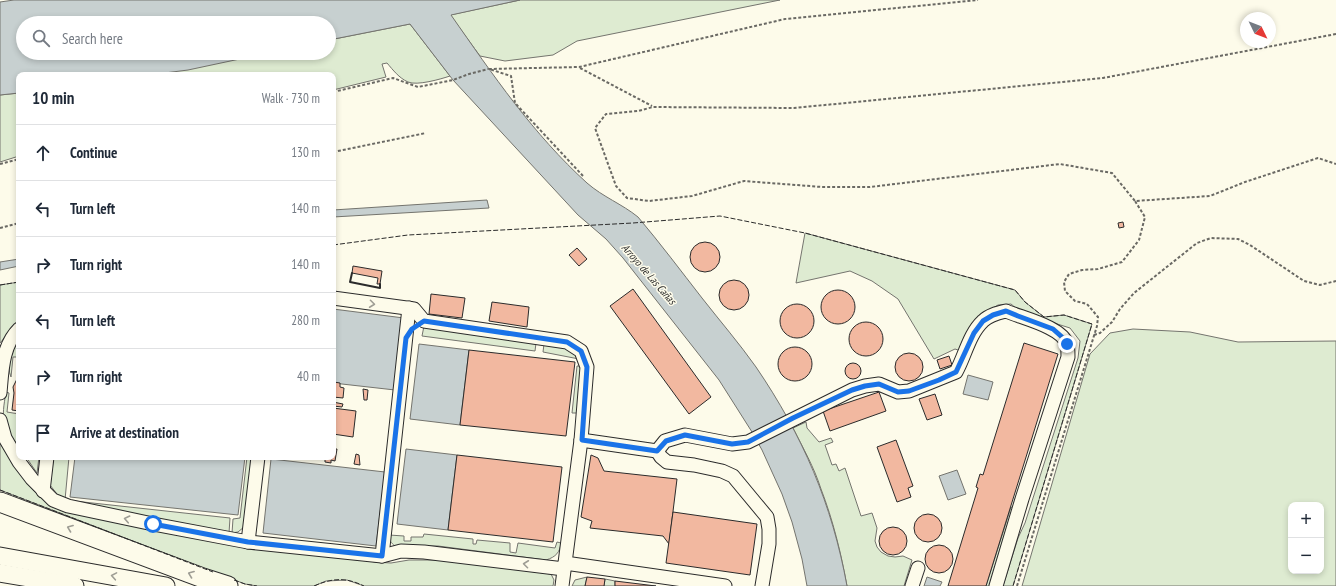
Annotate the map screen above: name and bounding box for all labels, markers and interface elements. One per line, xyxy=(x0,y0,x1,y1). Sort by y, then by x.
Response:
north arrow xyxy=(1240,12,1276,48)
search box xyxy=(16,16,336,60)
icon: search xyxy=(30,27,52,49)
text: Search here xyxy=(62,29,123,48)
text: 10 min xyxy=(32,87,74,109)
text: Walk · 730 m xyxy=(262,90,320,107)
icon: ahead xyxy=(32,142,54,164)
text: Continue xyxy=(70,143,117,162)
text: 130 m xyxy=(291,144,320,161)
icon: left xyxy=(32,198,54,220)
text: Turn left xyxy=(70,199,115,218)
text: 140 m xyxy=(291,200,320,217)
water label: Arroyo de Las Cañas xyxy=(619,241,680,308)
icon: right xyxy=(32,254,54,276)
text: Turn right xyxy=(70,255,122,274)
text: 140 m xyxy=(291,256,320,273)
one-way arrow xyxy=(369,299,375,308)
icon: left xyxy=(32,310,54,332)
text: Turn left xyxy=(70,311,115,330)
text: 280 m xyxy=(291,312,320,329)
route end xyxy=(1058,335,1076,353)
icon: right xyxy=(32,366,54,388)
text: Turn right xyxy=(70,367,122,386)
text: 40 m xyxy=(297,368,320,385)
icon: arrive xyxy=(32,422,54,444)
text: Arrive at destination xyxy=(70,423,179,442)
map controls xyxy=(1288,502,1324,574)
button: + xyxy=(1288,502,1324,538)
one-way arrow xyxy=(124,515,130,523)
route start xyxy=(144,515,162,533)
one-way arrow xyxy=(66,525,73,533)
button: − xyxy=(1288,538,1324,574)
one-way arrow xyxy=(523,560,529,569)
one-way arrow xyxy=(188,571,195,579)
one-way arrow xyxy=(110,573,117,581)

